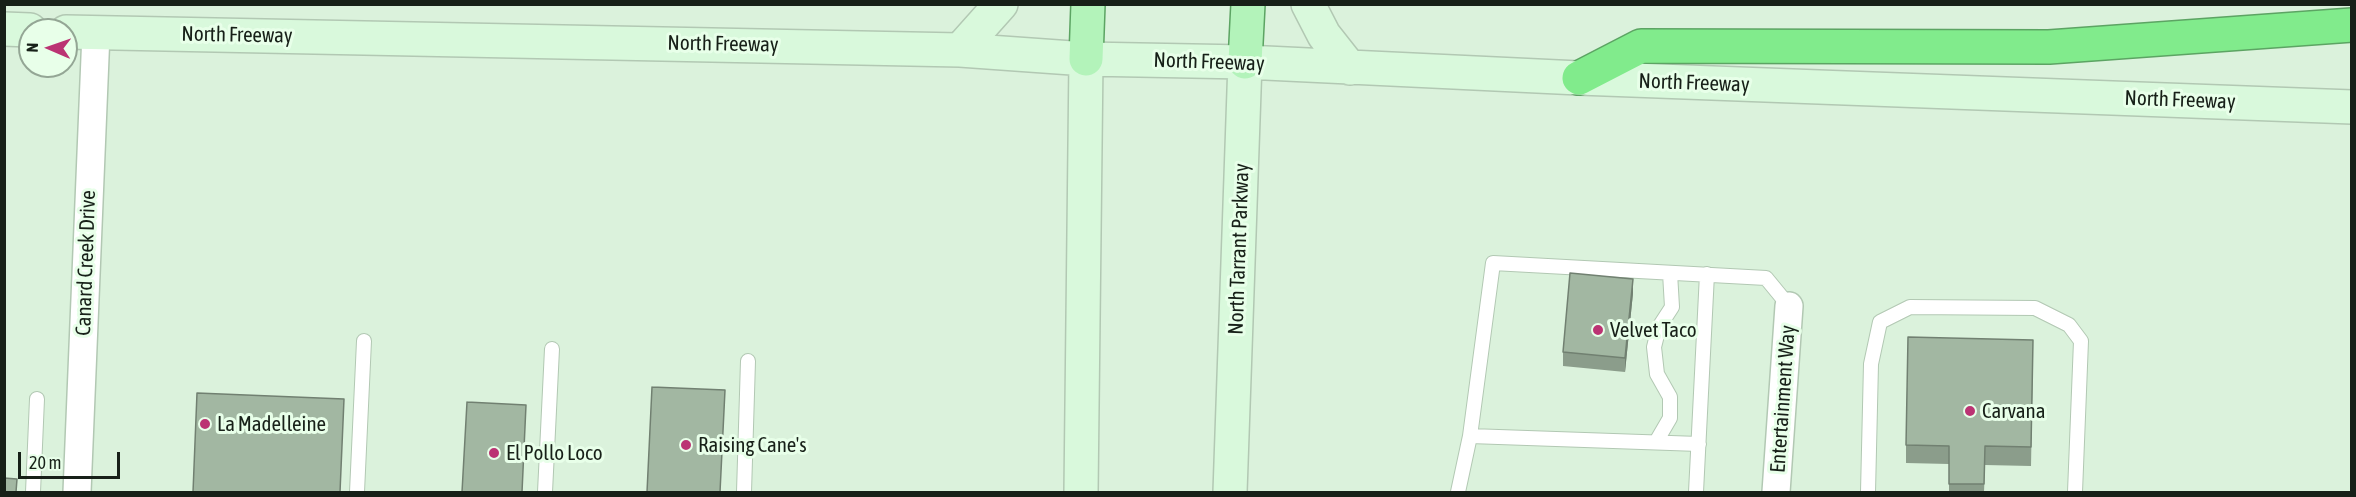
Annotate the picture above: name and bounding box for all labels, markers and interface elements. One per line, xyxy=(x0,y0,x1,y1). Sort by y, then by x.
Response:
north arrow xyxy=(18,18,78,78)
street label: North Freeway xyxy=(181,21,293,49)
street label: North Freeway xyxy=(667,30,779,58)
text: N xyxy=(23,42,41,52)
street label: North Freeway xyxy=(1153,47,1265,77)
street label: North Freeway xyxy=(1638,68,1750,98)
street label: North Freeway xyxy=(2124,85,2236,115)
street label: North Tarrant Parkway xyxy=(1223,163,1255,335)
street label: Canard Creek Drive xyxy=(71,190,101,336)
place label: Velvet Taco xyxy=(1610,317,1697,343)
marker: Velvet Taco xyxy=(1591,323,1605,337)
street label: Entertainment Way xyxy=(1765,324,1801,474)
place label: Carvana xyxy=(1982,398,2046,424)
marker: Carvana xyxy=(1963,404,1977,418)
place label: La Madelleine xyxy=(217,411,326,437)
marker: La Madelleine xyxy=(198,417,212,431)
place label: Raising Cane's xyxy=(698,432,807,458)
marker: Raising Cane's xyxy=(679,438,693,452)
scale bar xyxy=(21,440,123,478)
place label: El Pollo Loco xyxy=(506,440,603,466)
marker: El Pollo Loco xyxy=(487,446,501,460)
text: 20 m xyxy=(29,452,61,473)

